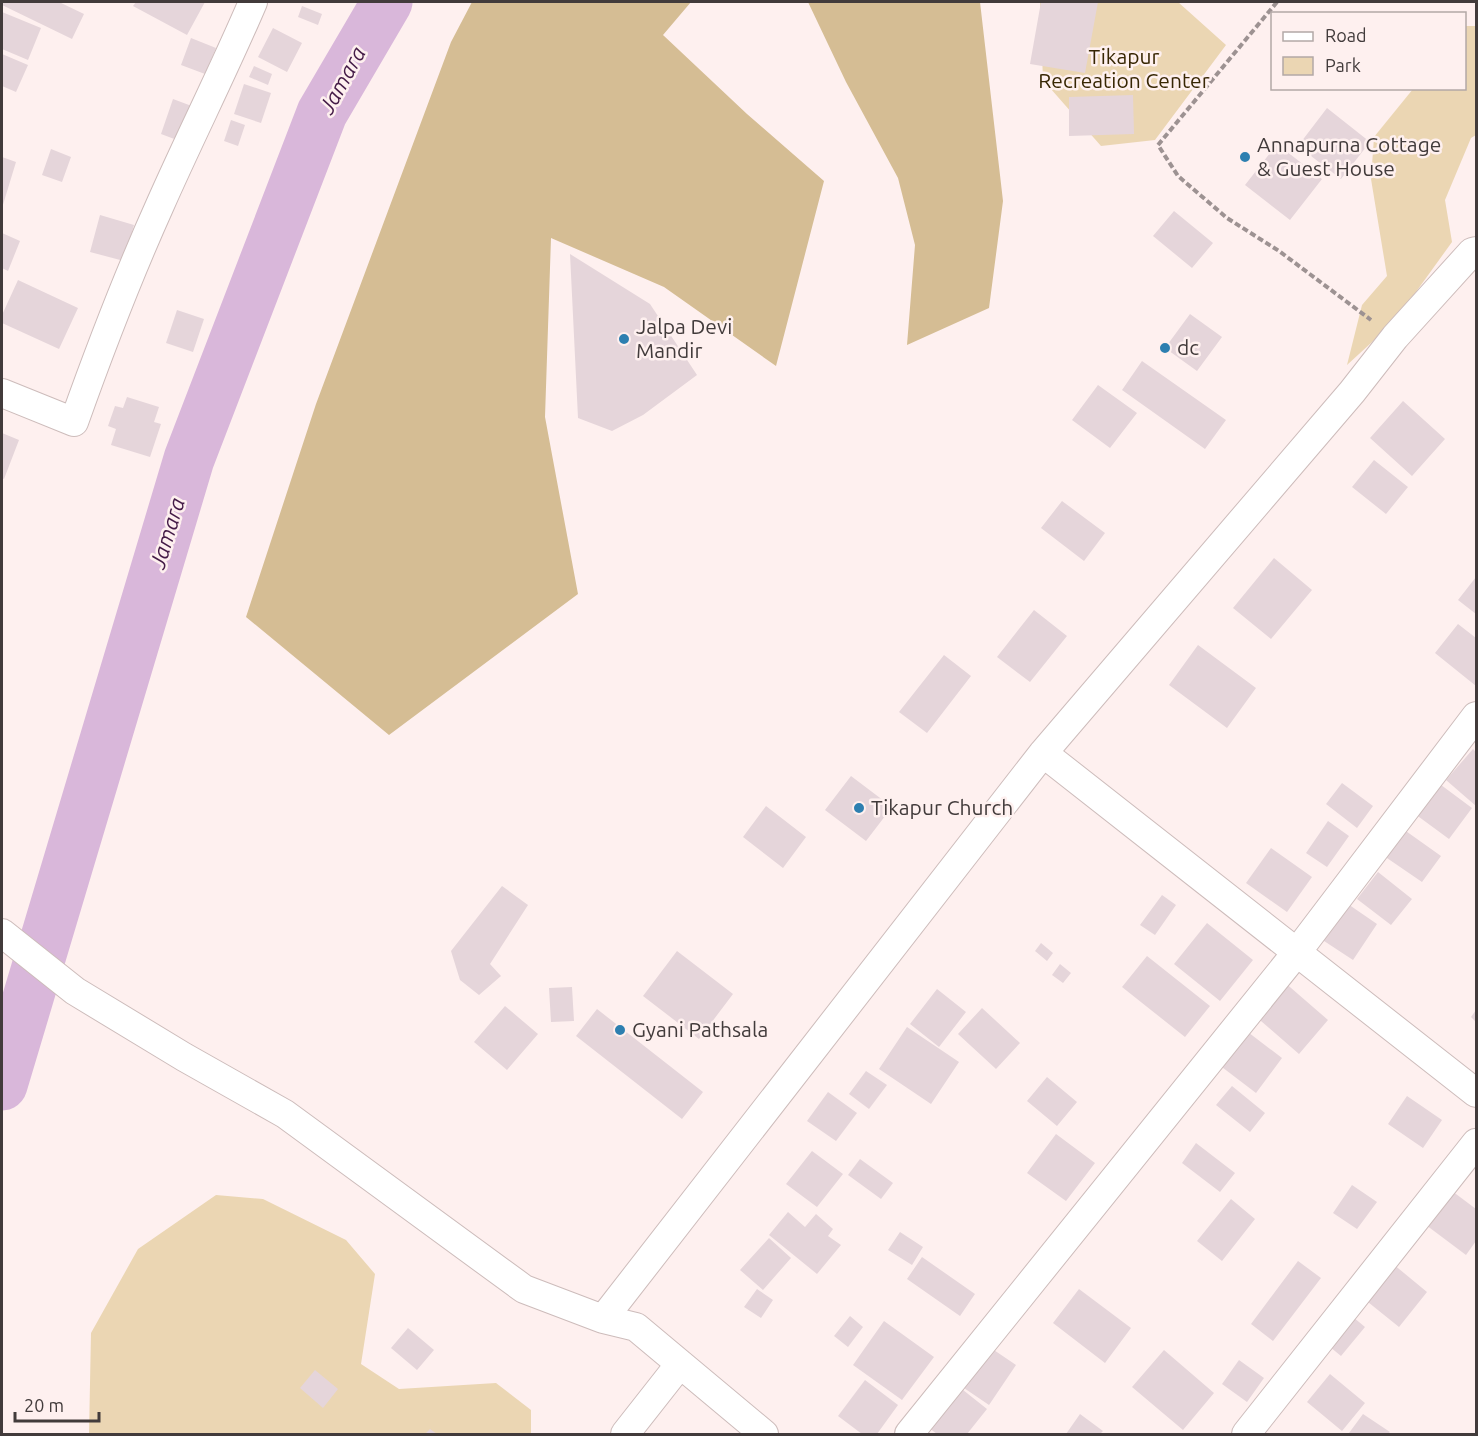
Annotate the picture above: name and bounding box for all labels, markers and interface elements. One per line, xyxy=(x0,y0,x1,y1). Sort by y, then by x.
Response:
legend xyxy=(1271,12,1466,90)
text: Road xyxy=(1325,25,1367,45)
water label: Jamara xyxy=(313,42,370,118)
park label: Tikapur Recreation Center xyxy=(1038,44,1210,92)
text: Park xyxy=(1325,55,1361,75)
place label: Annapurna Cottage & Guest House xyxy=(1257,132,1441,180)
marker: Annapurna Cottage & Guest House xyxy=(1238,150,1252,164)
place label: Jalpa Devi Mandir xyxy=(636,314,732,362)
marker: Jalpa Devi Mandir xyxy=(617,332,631,346)
place label: dc xyxy=(1177,335,1199,359)
marker: dc xyxy=(1158,341,1172,355)
water label: Jamara xyxy=(144,494,189,572)
place label: Tikapur Church xyxy=(871,795,1013,819)
marker: Tikapur Church xyxy=(852,801,866,815)
place label: Gyani Pathsala xyxy=(632,1017,768,1041)
marker: Gyani Pathsala xyxy=(613,1023,627,1037)
scale bar xyxy=(15,1385,99,1423)
text: 20 m xyxy=(24,1395,64,1415)

